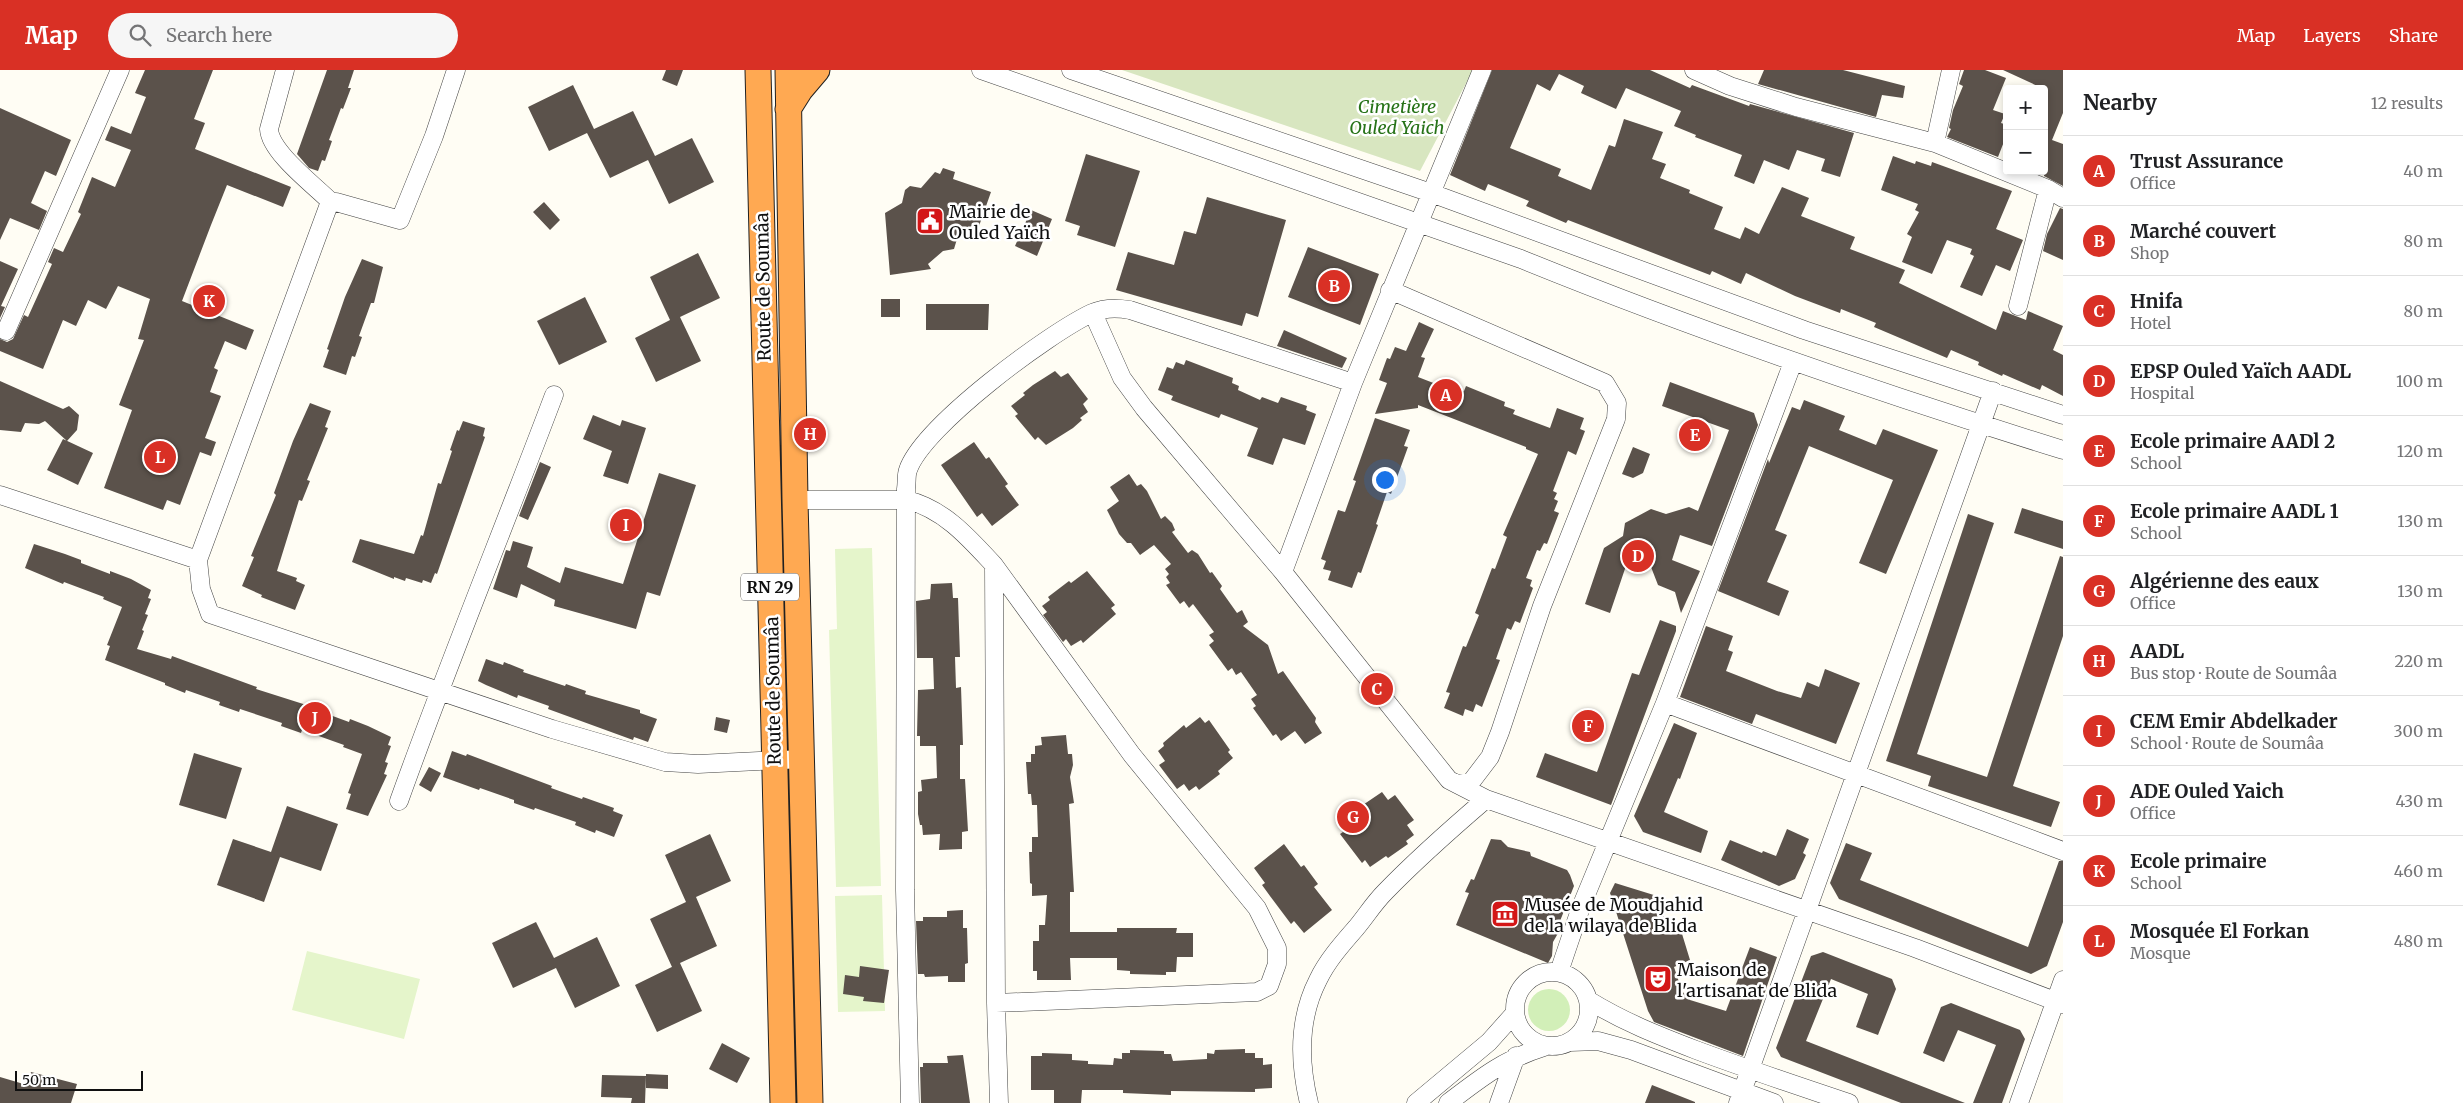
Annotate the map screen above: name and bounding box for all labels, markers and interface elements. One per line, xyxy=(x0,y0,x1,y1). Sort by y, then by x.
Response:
search box xyxy=(108,13,458,58)
text: Map xyxy=(25,20,78,51)
icon: search xyxy=(126,21,154,49)
text: Search here xyxy=(166,23,272,47)
text: Map xyxy=(2237,24,2275,47)
text: Layers xyxy=(2303,24,2361,47)
text: Share xyxy=(2389,24,2438,47)
map controls xyxy=(2003,85,2048,175)
button: + xyxy=(2003,85,2048,130)
text: Nearby xyxy=(2083,89,2157,116)
text: 12 results xyxy=(2371,93,2443,113)
park label: Cimetière Ouled Yaich xyxy=(1349,95,1445,139)
button: − xyxy=(2003,130,2048,175)
text: Trust Assurance xyxy=(2130,149,2283,173)
text: A xyxy=(2093,161,2105,181)
text: 40 m xyxy=(2403,161,2443,181)
text: Office xyxy=(2130,173,2176,193)
place label: Mairie de Ouled Yaïch xyxy=(949,200,1050,244)
public building icon: Mairie de Ouled Yaïch xyxy=(915,206,945,236)
street label: Route de Soumâa xyxy=(750,212,776,362)
text: Marché couvert xyxy=(2130,219,2276,243)
text: B xyxy=(2093,231,2105,251)
text: 80 m xyxy=(2404,231,2443,251)
text: Shop xyxy=(2130,243,2169,263)
pin: B xyxy=(1318,267,1350,305)
pin: K xyxy=(193,282,225,320)
text: Hnifa xyxy=(2130,289,2183,313)
text: C xyxy=(2094,301,2104,321)
text: 80 m xyxy=(2404,301,2443,321)
text: Hotel xyxy=(2130,313,2171,333)
text: EPSP Ouled Yaïch AADL xyxy=(2130,359,2351,383)
text: D xyxy=(2093,371,2105,391)
text: 100 m xyxy=(2396,371,2443,391)
pin: A xyxy=(1430,376,1462,414)
text: Hospital xyxy=(2130,383,2194,403)
pin: H xyxy=(794,415,826,453)
pin: E xyxy=(1679,416,1711,454)
text: Ecole primaire AADl 2 xyxy=(2130,429,2335,453)
pin: L xyxy=(144,438,176,476)
text: E xyxy=(2094,441,2104,461)
text: 120 m xyxy=(2397,441,2443,461)
text: School xyxy=(2130,453,2182,473)
your location xyxy=(1372,467,1398,493)
text: Ecole primaire AADL 1 xyxy=(2130,499,2338,523)
pin: I xyxy=(610,506,642,544)
text: F xyxy=(2094,511,2104,531)
text: 130 m xyxy=(2397,511,2443,531)
text: School xyxy=(2130,523,2182,543)
pin: D xyxy=(1622,537,1654,575)
text: Algérienne des eaux xyxy=(2130,569,2319,593)
road number: RN 29 xyxy=(741,574,799,600)
text: G xyxy=(2093,581,2105,601)
text: 130 m xyxy=(2397,581,2443,601)
text: Office xyxy=(2130,593,2176,613)
street label: Route de Soumâa xyxy=(760,616,786,766)
text: AADL xyxy=(2130,639,2184,663)
text: H xyxy=(2092,651,2106,671)
text: 220 m xyxy=(2395,651,2443,671)
text: Bus stop · Route de Soumâa xyxy=(2130,663,2337,683)
pin: C xyxy=(1361,670,1393,708)
pin: J xyxy=(299,699,331,737)
pin: F xyxy=(1572,707,1604,745)
text: CEM Emir Abdelkader xyxy=(2130,709,2338,733)
text: I xyxy=(2096,721,2102,741)
text: 300 m xyxy=(2394,721,2443,741)
text: School · Route de Soumâa xyxy=(2130,733,2324,753)
text: ADE Ouled Yaich xyxy=(2130,779,2284,803)
text: J xyxy=(2096,791,2102,811)
text: 430 m xyxy=(2396,791,2443,811)
pin: G xyxy=(1337,798,1369,836)
text: Office xyxy=(2130,803,2176,823)
text: Ecole primaire xyxy=(2130,849,2267,873)
text: K xyxy=(2093,861,2105,881)
text: 460 m xyxy=(2394,861,2443,881)
text: School xyxy=(2130,873,2182,893)
place label: Musée de Moudjahid de la wilaya de Blida xyxy=(1524,893,1703,937)
museum icon: Musée de Moudjahid de la wilaya de Blida xyxy=(1490,899,1520,929)
text: Mosquée El Forkan xyxy=(2130,919,2309,943)
text: L xyxy=(2094,931,2104,951)
text: 480 m xyxy=(2394,931,2443,951)
text: Mosque xyxy=(2130,943,2191,963)
place label: Maison de l'artisanat de Blida xyxy=(1677,958,1837,1002)
theatre icon: Maison de l'artisanat de Blida xyxy=(1643,964,1673,994)
scale bar xyxy=(15,1068,142,1091)
text: 50 m xyxy=(22,1071,56,1089)

